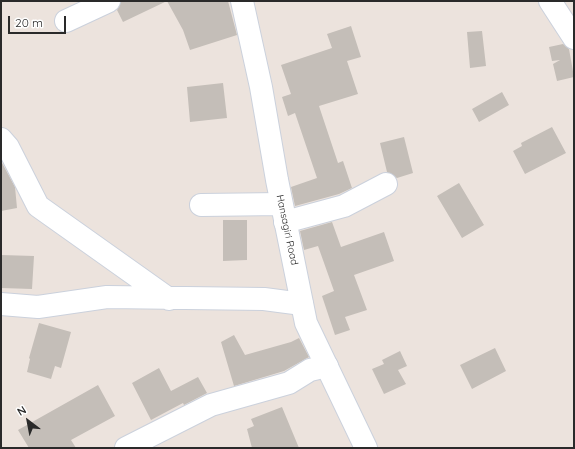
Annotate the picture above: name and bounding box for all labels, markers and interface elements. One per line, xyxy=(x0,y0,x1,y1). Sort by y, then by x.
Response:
scale bar xyxy=(10,8,68,34)
text: 20 m xyxy=(15,15,43,30)
street label: Hansagiri Road xyxy=(274,194,300,266)
north arrow xyxy=(8,401,48,441)
text: N xyxy=(14,403,29,419)

